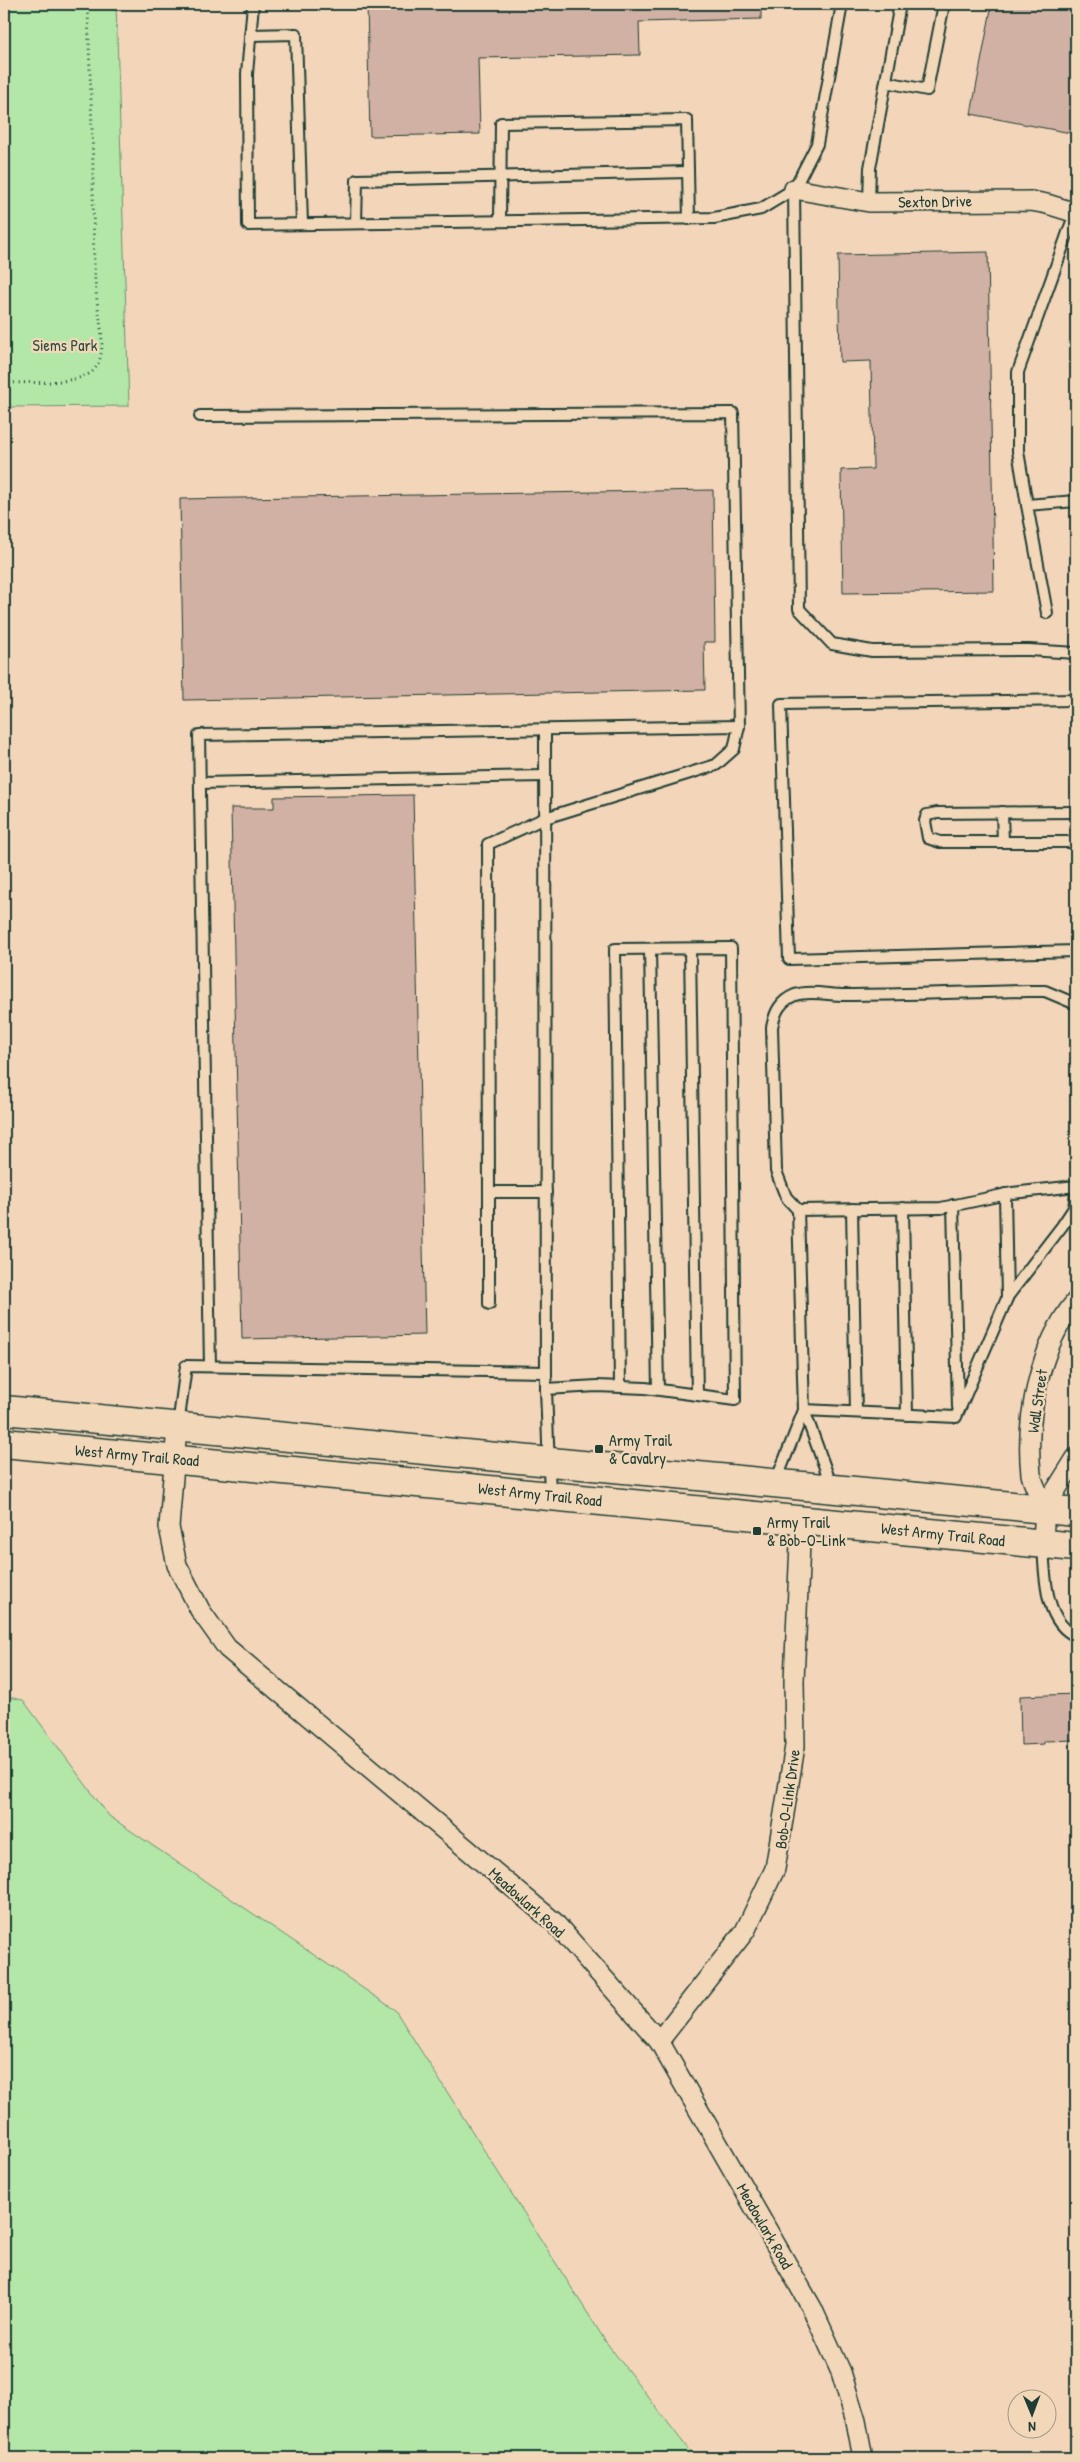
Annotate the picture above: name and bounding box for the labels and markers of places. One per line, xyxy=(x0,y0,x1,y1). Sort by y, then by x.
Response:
place label: Army Trail & Cavalry xyxy=(609,1429,673,1469)
marker: Army Trail & Cavalry xyxy=(593,1443,605,1455)
place label: Army Trail & Bob-O-Link xyxy=(767,1511,846,1551)
marker: Army Trail & Bob-O-Link xyxy=(751,1525,763,1537)

